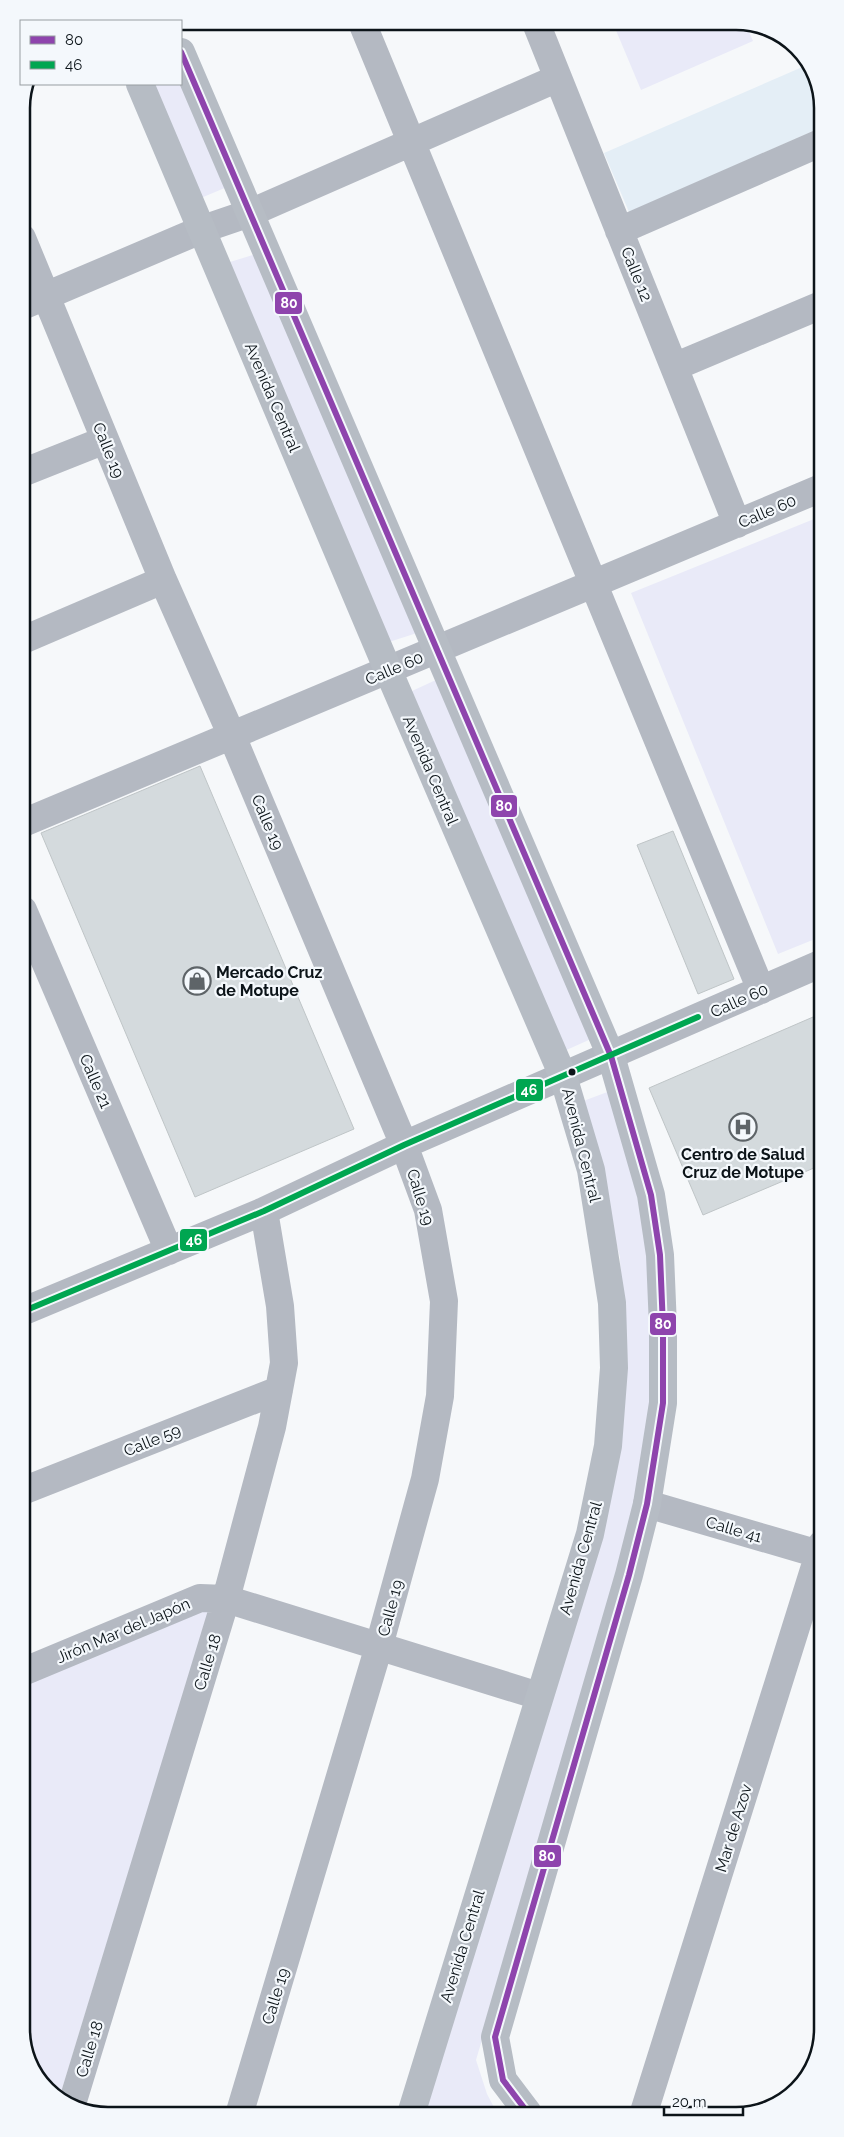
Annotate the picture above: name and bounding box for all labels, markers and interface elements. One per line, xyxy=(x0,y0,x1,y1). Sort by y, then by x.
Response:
legend xyxy=(20,20,182,85)
text: 80 xyxy=(65,31,83,49)
text: 46 xyxy=(65,56,82,74)
street label: Calle 12 xyxy=(617,244,656,304)
line badge: 80 xyxy=(274,291,303,315)
text: 80 xyxy=(280,295,298,311)
street label: Avenida Central xyxy=(241,340,304,455)
street label: Calle 19 xyxy=(89,420,128,481)
street label: Calle 60 xyxy=(735,491,799,532)
street label: Calle 60 xyxy=(362,648,426,689)
street label: Avenida Central xyxy=(399,713,462,828)
street label: Calle 19 xyxy=(247,792,288,853)
line badge: 80 xyxy=(490,794,518,818)
text: 80 xyxy=(495,798,513,814)
place label: Mercado Cruz de Motupe xyxy=(216,963,322,1000)
shop icon: Mercado Cruz de Motupe xyxy=(182,966,212,996)
street label: Calle 60 xyxy=(707,979,771,1022)
street label: Calle 21 xyxy=(76,1051,115,1111)
unlabelled marker xyxy=(567,1067,577,1077)
line badge: 46 xyxy=(515,1078,544,1102)
text: 46 xyxy=(521,1082,537,1098)
street label: Avenida Central xyxy=(558,1086,605,1205)
hospital icon: Centro de Salud Cruz de Motupe xyxy=(728,1112,758,1142)
place label: Centro de Salud Cruz de Motupe xyxy=(681,1145,805,1182)
street label: Calle 19 xyxy=(403,1167,438,1228)
line badge: 46 xyxy=(179,1228,208,1252)
text: 46 xyxy=(186,1232,202,1248)
line badge: 80 xyxy=(649,1312,677,1336)
text: 80 xyxy=(654,1316,672,1332)
street label: Calle 59 xyxy=(121,1420,184,1461)
street label: Avenida Central xyxy=(555,1499,606,1617)
street label: Calle 41 xyxy=(704,1512,764,1547)
street label: Calle 19 xyxy=(374,1578,407,1639)
street label: Jirón Mar del Japón xyxy=(54,1594,193,1667)
street label: Calle 18 xyxy=(190,1632,225,1693)
street label: Mar de Azov xyxy=(711,1781,756,1875)
line badge: 80 xyxy=(533,1844,562,1868)
text: 80 xyxy=(538,1848,556,1864)
street label: Avenida Central xyxy=(436,1887,489,2005)
street label: Calle 19 xyxy=(258,1966,293,2027)
street label: Calle 18 xyxy=(72,2019,107,2080)
scale bar xyxy=(664,2084,743,2116)
text: 20 m xyxy=(672,2093,707,2111)

